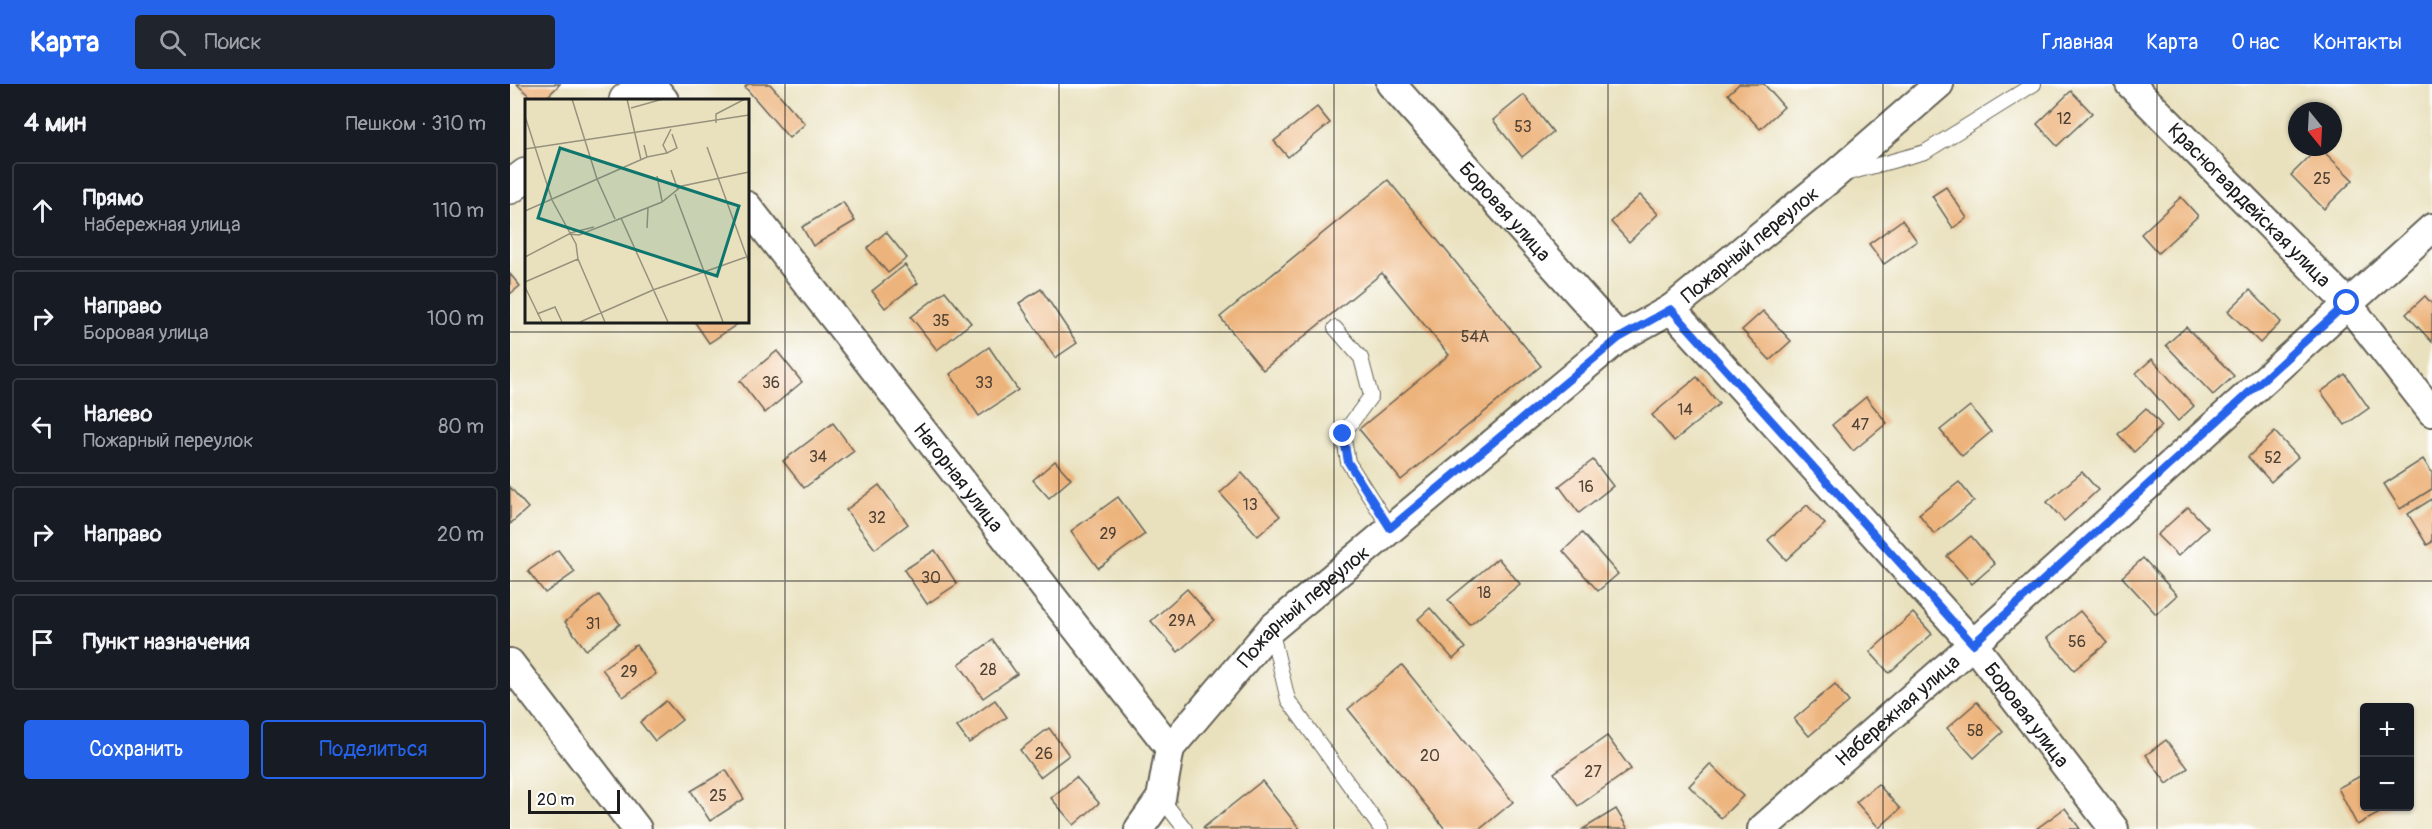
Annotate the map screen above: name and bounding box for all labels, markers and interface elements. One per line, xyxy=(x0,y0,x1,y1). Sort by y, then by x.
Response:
search box xyxy=(135,15,555,69)
text: Карта xyxy=(30,25,99,60)
icon: search xyxy=(156,26,189,59)
text: Поиск xyxy=(204,28,262,56)
text: Главная xyxy=(2042,29,2113,56)
text: Карта xyxy=(2146,29,2198,56)
text: О нас xyxy=(2231,29,2280,56)
text: Контакты xyxy=(2313,29,2402,56)
inset map xyxy=(525,99,748,322)
north arrow xyxy=(2288,102,2342,156)
text: 4 мин xyxy=(24,107,86,139)
house number: 12 xyxy=(2056,109,2072,129)
text: Пешком · 310 m xyxy=(346,111,486,136)
house number: 53 xyxy=(1514,117,1532,137)
street label: Красногвардейская улица xyxy=(2162,118,2336,293)
street label: Боровая улица xyxy=(1454,156,1556,267)
house number: 25 xyxy=(2313,169,2331,189)
street label: Пожарный переулок xyxy=(1676,181,1824,309)
text: Прямо xyxy=(83,184,143,212)
icon: ahead xyxy=(26,194,59,227)
text: 110 m xyxy=(433,198,484,223)
text: Набережная улица xyxy=(83,212,241,237)
route start xyxy=(2333,289,2359,315)
text: Направо xyxy=(83,292,162,320)
icon: right xyxy=(26,302,59,335)
text: 100 m xyxy=(427,306,484,331)
house number: 35 xyxy=(932,311,950,331)
text: Боровая улица xyxy=(83,320,209,345)
house number: 54А xyxy=(1461,327,1489,347)
house number: 36 xyxy=(762,373,780,393)
house number: 33 xyxy=(975,373,993,393)
text: Налево xyxy=(83,400,152,428)
house number: 14 xyxy=(1677,400,1693,420)
icon: left xyxy=(26,410,59,443)
text: 80 m xyxy=(438,414,484,439)
house number: 47 xyxy=(1851,415,1869,435)
street label: Нагорная улица xyxy=(908,418,1009,537)
route end xyxy=(1329,420,1355,446)
text: Пожарный переулок xyxy=(83,428,254,453)
house number: 34 xyxy=(809,447,827,467)
house number: 52 xyxy=(2264,448,2282,468)
house number: 16 xyxy=(1578,477,1594,497)
house number: 13 xyxy=(1242,495,1258,515)
house number: 32 xyxy=(868,508,886,528)
icon: right xyxy=(26,518,59,551)
text: Направо xyxy=(83,520,162,548)
text: 20 m xyxy=(437,522,484,547)
house number: 29 xyxy=(1099,524,1117,544)
street label: Пожарный переулок xyxy=(1232,540,1375,673)
house number: 30 xyxy=(921,568,941,588)
house number: 18 xyxy=(1477,583,1491,603)
house number: 29А xyxy=(1168,611,1196,631)
house number: 31 xyxy=(585,614,601,634)
icon: arrive xyxy=(26,626,59,659)
text: Пункт назначения xyxy=(83,628,250,656)
house number: 56 xyxy=(2068,632,2086,652)
street label: Набережная улица xyxy=(1830,649,1965,772)
street label: Боровая улица xyxy=(1978,657,2075,773)
house number: 28 xyxy=(979,660,997,680)
house number: 29 xyxy=(620,662,638,682)
map controls xyxy=(2360,703,2414,811)
button: + xyxy=(2360,703,2414,757)
button: Сохранить xyxy=(24,720,249,779)
button: Поделиться xyxy=(261,720,486,779)
house number: 58 xyxy=(1967,721,1983,741)
house number: 26 xyxy=(1035,744,1053,764)
house number: 20 xyxy=(1420,746,1440,766)
button: − xyxy=(2360,757,2414,811)
house number: 27 xyxy=(1584,762,1602,782)
house number: 25 xyxy=(709,786,727,806)
scale bar xyxy=(528,787,620,814)
text: 20 m xyxy=(537,790,575,810)

